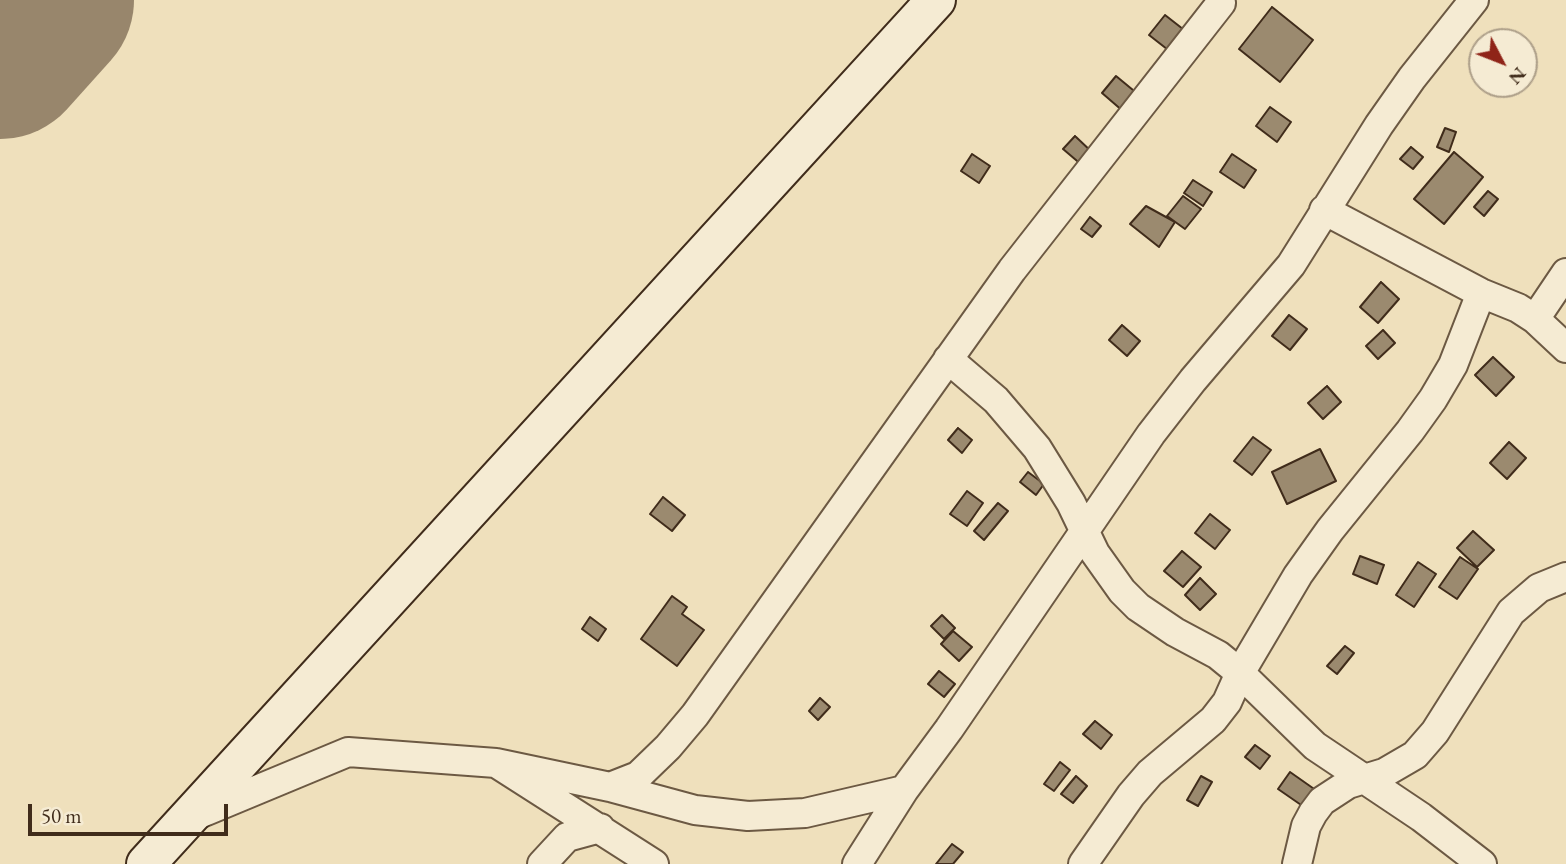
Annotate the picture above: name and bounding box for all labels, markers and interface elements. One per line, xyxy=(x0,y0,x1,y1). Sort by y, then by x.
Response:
north arrow xyxy=(1468,28,1538,98)
text: N xyxy=(1503,62,1532,90)
scale bar xyxy=(32,790,231,834)
text: 50 m xyxy=(41,802,82,829)

